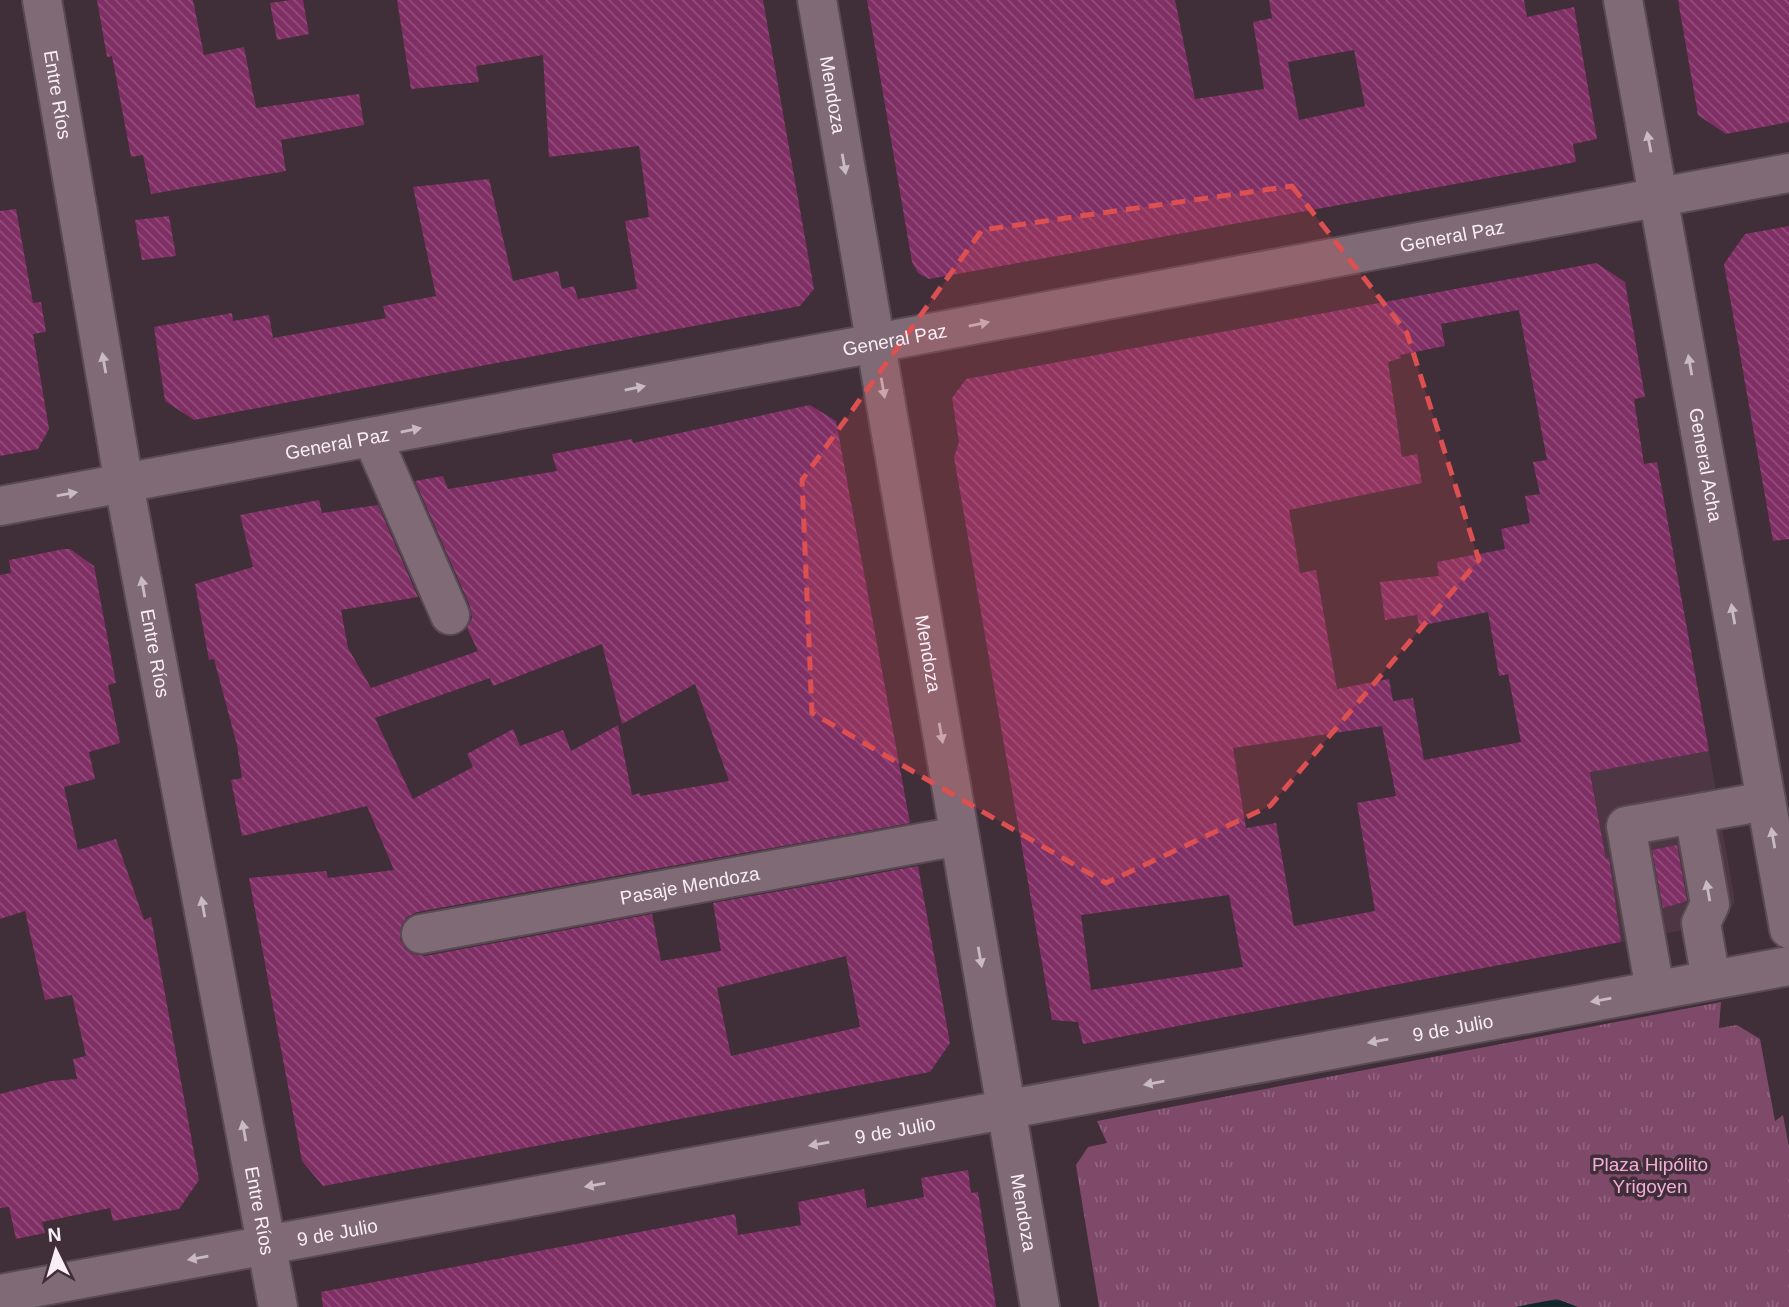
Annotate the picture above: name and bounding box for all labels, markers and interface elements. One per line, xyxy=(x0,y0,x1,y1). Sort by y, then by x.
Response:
street label: Entre Ríos xyxy=(40,49,76,141)
street label: Mendoza xyxy=(816,54,850,135)
one-way arrow xyxy=(1643,131,1654,153)
one-way arrow xyxy=(839,153,850,175)
street label: General Paz xyxy=(1398,216,1506,256)
one-way arrow xyxy=(968,318,990,329)
street label: General Paz xyxy=(841,319,949,359)
one-way arrow xyxy=(98,352,109,374)
one-way arrow xyxy=(1684,354,1695,376)
one-way arrow xyxy=(878,377,889,399)
one-way arrow xyxy=(624,382,646,393)
street label: General Acha xyxy=(1686,406,1727,524)
street label: General Paz xyxy=(283,423,391,463)
one-way arrow xyxy=(400,424,422,435)
one-way arrow xyxy=(56,488,78,499)
one-way arrow xyxy=(138,576,149,598)
one-way arrow xyxy=(1727,603,1738,625)
street label: Entre Ríos xyxy=(137,607,174,699)
street label: Mendoza xyxy=(912,613,946,694)
one-way arrow xyxy=(936,722,947,744)
one-way arrow xyxy=(1767,827,1778,849)
street label: Pasaje Mendoza xyxy=(618,862,762,908)
one-way arrow xyxy=(1702,880,1713,902)
one-way arrow xyxy=(197,896,208,918)
one-way arrow xyxy=(975,946,986,968)
one-way arrow xyxy=(1590,995,1612,1006)
street label: 9 de Julio xyxy=(1411,1010,1495,1045)
one-way arrow xyxy=(1367,1036,1389,1047)
one-way arrow xyxy=(1143,1078,1165,1089)
street label: 9 de Julio xyxy=(853,1112,937,1148)
one-way arrow xyxy=(238,1120,249,1142)
one-way arrow xyxy=(808,1139,830,1150)
park label: Plaza Hipólito Yrigoyen xyxy=(1592,1154,1708,1197)
street label: Entre Ríos xyxy=(241,1164,279,1257)
street label: Mendoza xyxy=(1007,1172,1041,1253)
one-way arrow xyxy=(584,1180,606,1191)
street label: 9 de Julio xyxy=(295,1214,379,1250)
north arrow xyxy=(21,1216,91,1286)
text: N xyxy=(47,1224,62,1246)
one-way arrow xyxy=(187,1253,209,1264)

